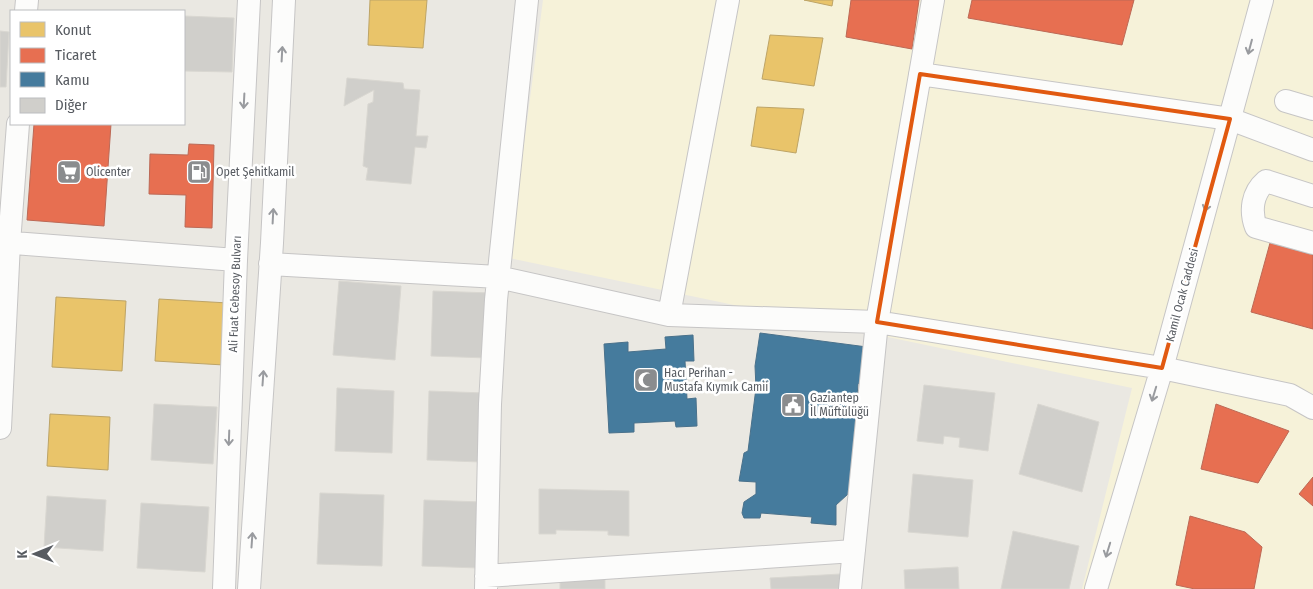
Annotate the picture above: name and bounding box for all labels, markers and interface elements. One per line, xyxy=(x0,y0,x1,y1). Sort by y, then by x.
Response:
legend xyxy=(10,10,185,125)
text: Konut xyxy=(55,21,91,39)
one-way arrow xyxy=(1244,39,1254,55)
text: Ticaret xyxy=(55,46,97,64)
one-way arrow xyxy=(277,46,286,62)
text: Kamu xyxy=(55,71,90,89)
one-way arrow xyxy=(240,93,249,109)
text: Diğer xyxy=(55,96,88,114)
supermarket icon: Olicenter xyxy=(56,159,82,185)
fuel station icon: Opet Şehitkamil xyxy=(186,159,212,185)
place label: Olicenter xyxy=(86,165,132,179)
place label: Opet Şehitkamil xyxy=(216,165,294,179)
one-way arrow xyxy=(1202,195,1211,211)
one-way arrow xyxy=(268,208,278,224)
street label: Ali Fuat Cebesoy Bulvarı xyxy=(226,235,244,353)
street label: Kamil Ocak Caddesi xyxy=(1163,247,1201,343)
place label: Hacı Perihan - Mustafa Kıymık Camii xyxy=(664,366,768,394)
mosque icon: Hacı Perihan - Mustafa Kıymık Camii xyxy=(633,367,659,393)
one-way arrow xyxy=(258,370,267,386)
one-way arrow xyxy=(1149,386,1159,402)
place label: Gaziantep İl Müftülüğü xyxy=(810,391,869,419)
public building icon: Gaziantep İl Müftülüğü xyxy=(780,392,806,418)
one-way arrow xyxy=(225,430,234,446)
north arrow xyxy=(10,529,60,579)
one-way arrow xyxy=(248,533,257,549)
one-way arrow xyxy=(1102,541,1112,557)
text: K xyxy=(14,549,31,558)

